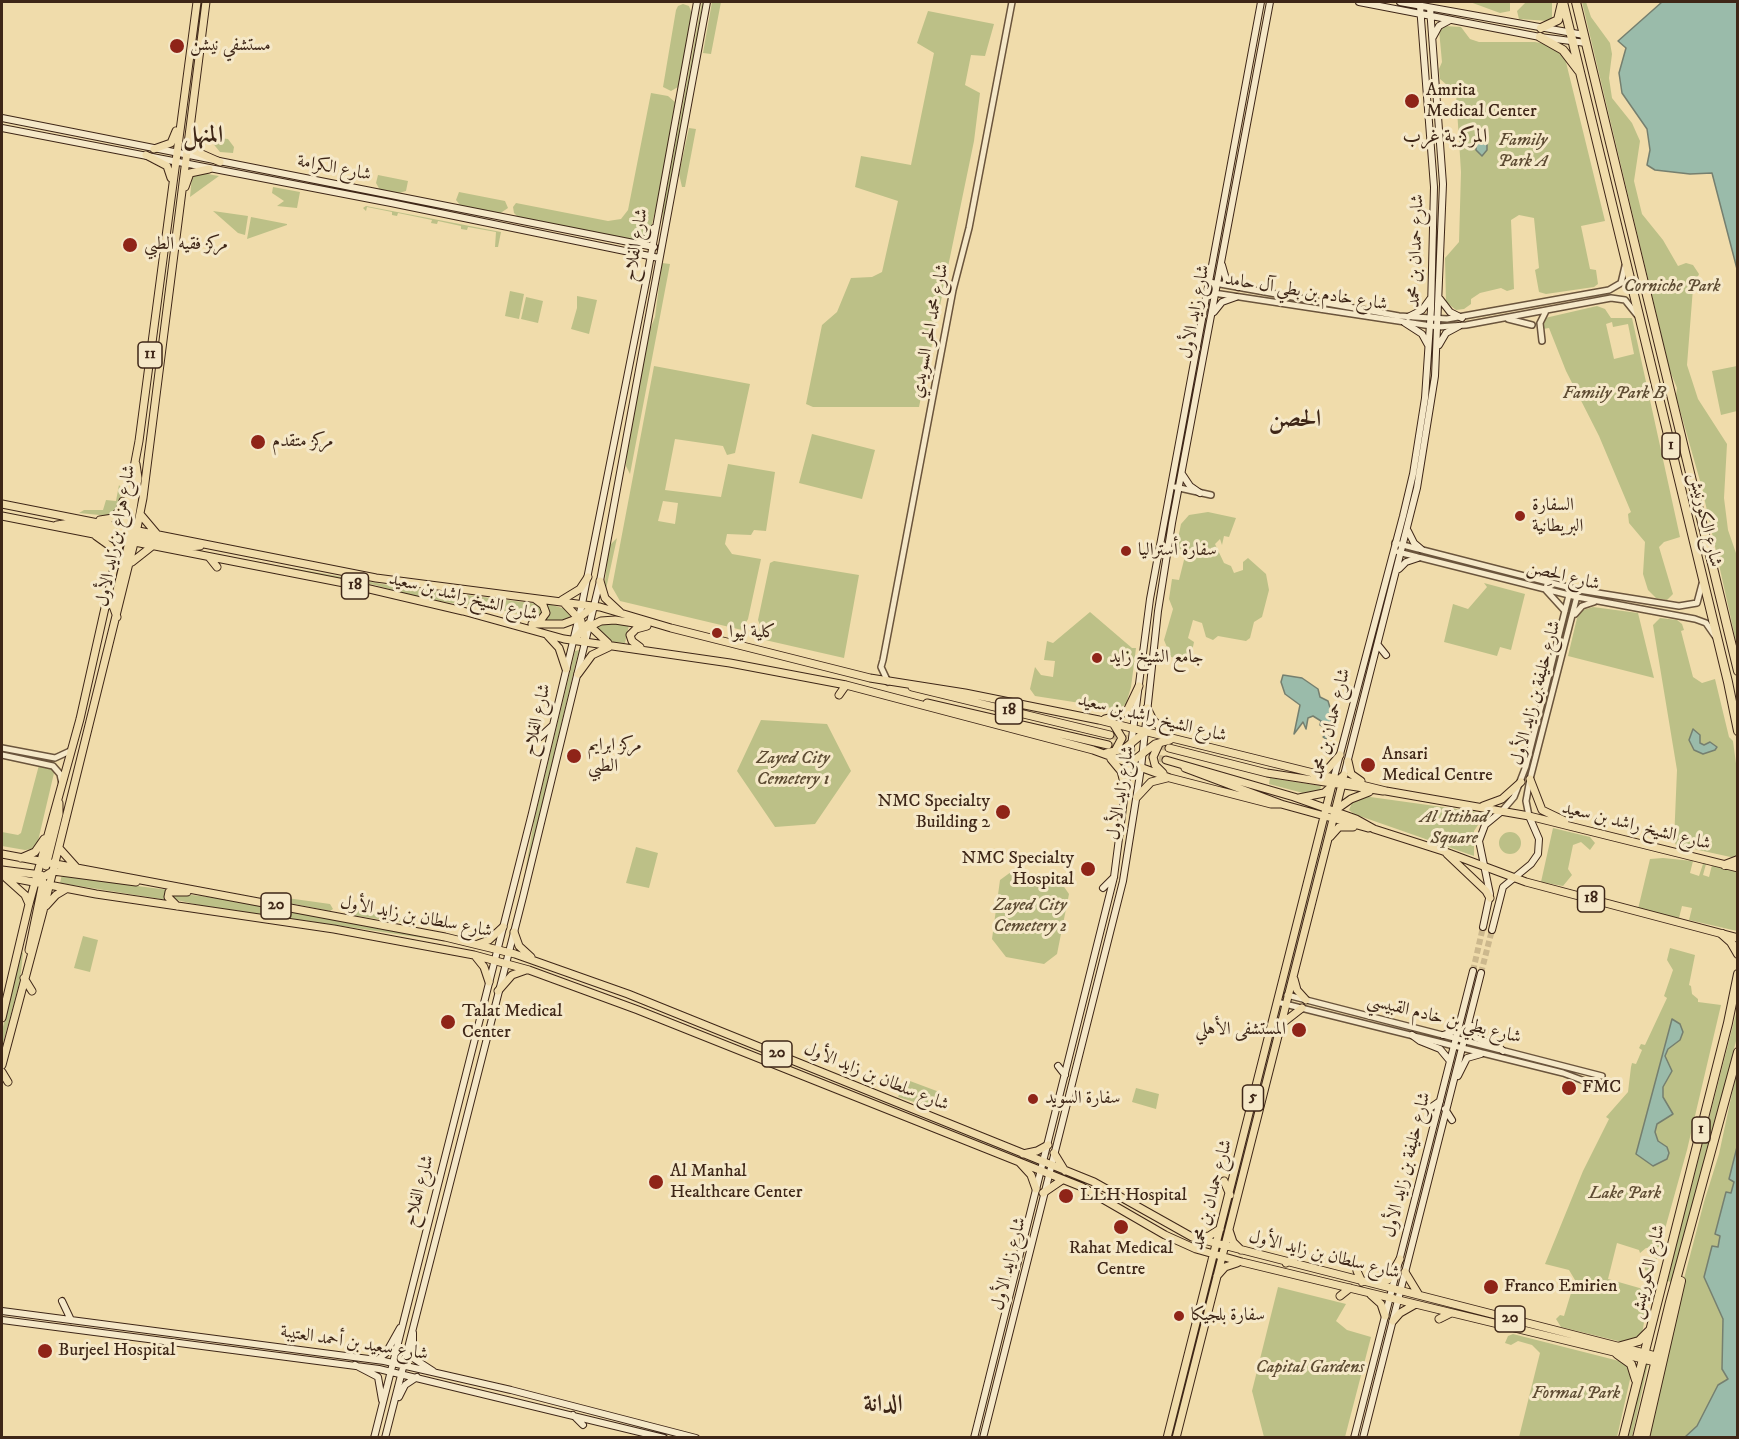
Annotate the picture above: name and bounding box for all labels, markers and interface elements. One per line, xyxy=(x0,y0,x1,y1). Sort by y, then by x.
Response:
place label: مستشفي نيشن xyxy=(190,35,271,57)
marker: مستشفي نيشن xyxy=(168,37,186,55)
place label: Amrita Medical Center xyxy=(1426,80,1537,122)
marker: Amrita Medical Center xyxy=(1403,92,1421,110)
district label: المنهل xyxy=(183,123,223,151)
district label: المركزية غرب xyxy=(1403,126,1487,150)
park label: Family Park A xyxy=(1498,130,1548,172)
street label: شارع الكرامة xyxy=(295,151,373,187)
street label: شارع حمدان بن محمد xyxy=(1404,194,1430,308)
street label: شارع الفلاح xyxy=(620,207,654,283)
place label: مركز فقيه الطبي xyxy=(144,234,228,256)
marker: مركز فقيه الطبي xyxy=(121,236,139,254)
street label: شارع محمد الحر السويدي xyxy=(907,262,955,400)
street label: شارع زايد الأول xyxy=(1176,263,1216,361)
street label: شارع خادم بن بطي آل حامد xyxy=(1223,269,1389,317)
park label: Corniche Park xyxy=(1623,276,1721,298)
road number: 11 xyxy=(138,342,162,368)
park label: Family Park B xyxy=(1563,383,1665,405)
district label: الحصن xyxy=(1269,407,1321,435)
place label: مركز متقدم xyxy=(272,431,334,453)
marker: مركز متقدم xyxy=(249,433,267,451)
road number: 1 xyxy=(1662,433,1680,459)
street label: شارع هزاع بن زايد الأول xyxy=(93,463,141,609)
street label: شارع الكورنيش xyxy=(1683,471,1725,569)
place label: السفارة البريطانية xyxy=(1532,495,1583,538)
marker: السفارة البريطانية xyxy=(1513,509,1527,523)
place label: سفارة أستراليا xyxy=(1138,540,1217,562)
marker: سفارة أستراليا xyxy=(1119,544,1133,558)
street label: شارع الحِصن xyxy=(1524,558,1602,596)
street label: شارع الشيخ راشد بن سعيد xyxy=(386,569,540,627)
road number: 18 xyxy=(342,573,368,599)
street label: شارع خليفة بن زايد الأول xyxy=(1507,618,1567,768)
place label: كلية ليوا xyxy=(729,622,776,644)
marker: كلية ليوا xyxy=(710,626,724,640)
place label: جامع الشيخ زايد xyxy=(1109,647,1204,669)
marker: جامع الشيخ زايد xyxy=(1090,651,1104,665)
street label: شارع حمدان بن محمد xyxy=(1308,666,1356,782)
street label: شارع الفلاح xyxy=(519,682,557,758)
street label: شارع الشيخ راشد بن سعيد xyxy=(1075,690,1229,748)
road number: 18 xyxy=(996,698,1022,724)
place label: مركز ابرايم الطبي xyxy=(588,735,642,777)
street label: شارع زايد الأول xyxy=(1104,744,1140,842)
place label: Ansari Medical Centre xyxy=(1382,744,1493,786)
marker: مركز ابرايم الطبي xyxy=(565,747,583,765)
park label: Zayed City Cemetery 1 xyxy=(756,748,830,790)
marker: Ansari Medical Centre xyxy=(1359,756,1377,774)
place label: NMC Specialty Building 2 xyxy=(877,791,990,834)
street label: شارع الشيخ راشد بن سعيد xyxy=(1559,798,1713,856)
marker: NMC Specialty Building 2 xyxy=(994,803,1012,821)
park label: Al Ittihad Square xyxy=(1420,807,1488,850)
place label: NMC Specialty Hospital xyxy=(961,848,1074,890)
marker: NMC Specialty Hospital xyxy=(1079,860,1097,878)
road number: 18 xyxy=(1578,886,1604,912)
road number: 20 xyxy=(261,893,291,919)
street label: شارع سلطان بن زايد الأول xyxy=(338,893,494,943)
park label: Zayed City Cemetery 2 xyxy=(993,895,1067,938)
street label: شارع بطي بن خادم القبيسي xyxy=(1365,990,1523,1050)
place label: Talat Medical Center xyxy=(462,1001,562,1044)
marker: Talat Medical Center xyxy=(439,1013,457,1031)
place label: المستشفى الأهلي xyxy=(1195,1019,1286,1041)
marker: المستشفى الأهلي xyxy=(1290,1021,1308,1039)
street label: شارع سلطان بن زايد الأول xyxy=(800,1039,952,1117)
road number: 20 xyxy=(762,1041,792,1067)
place label: FMC xyxy=(1582,1077,1621,1099)
marker: FMC xyxy=(1560,1079,1578,1097)
road number: 5 xyxy=(1242,1085,1264,1111)
place label: سفارة السويد xyxy=(1045,1088,1121,1110)
street label: شارع خليفة بن زايد الأول xyxy=(1380,1090,1436,1240)
marker: سفارة السويد xyxy=(1026,1092,1040,1106)
road number: 1 xyxy=(1692,1117,1710,1143)
street label: شارع حمدان بن محمد xyxy=(1188,1137,1238,1253)
street label: شارع الفلاح xyxy=(400,1153,440,1229)
place label: Al Manhal Healthcare Center xyxy=(670,1161,802,1204)
marker: Al Manhal Healthcare Center xyxy=(647,1173,665,1191)
park label: Lake Park xyxy=(1589,1183,1661,1205)
place label: LLH Hospital xyxy=(1080,1185,1187,1207)
marker: LLH Hospital xyxy=(1057,1187,1075,1205)
street label: شارع زايد الأول xyxy=(988,1215,1032,1313)
marker: Rahat Medical Centre xyxy=(1112,1218,1130,1236)
street label: شارع الكورنيش xyxy=(1627,1223,1671,1321)
street label: شارع سلطان بن زايد الأول xyxy=(1246,1227,1402,1285)
place label: Rahat Medical Centre xyxy=(1069,1238,1173,1280)
place label: Franco Emirien xyxy=(1504,1276,1617,1298)
marker: Franco Emirien xyxy=(1482,1278,1500,1296)
place label: سفارة بلجيكا xyxy=(1191,1305,1265,1327)
road number: 20 xyxy=(1495,1306,1525,1332)
marker: سفارة بلجيكا xyxy=(1172,1309,1186,1323)
street label: شارع سعيد بن أحمد العتيبة xyxy=(279,1322,429,1366)
place label: Burjeel Hospital xyxy=(58,1340,175,1362)
marker: Burjeel Hospital xyxy=(36,1342,54,1360)
park label: Capital Gardens xyxy=(1255,1357,1365,1379)
park label: Formal Park xyxy=(1532,1383,1620,1405)
district label: الدانة xyxy=(863,1392,903,1420)

